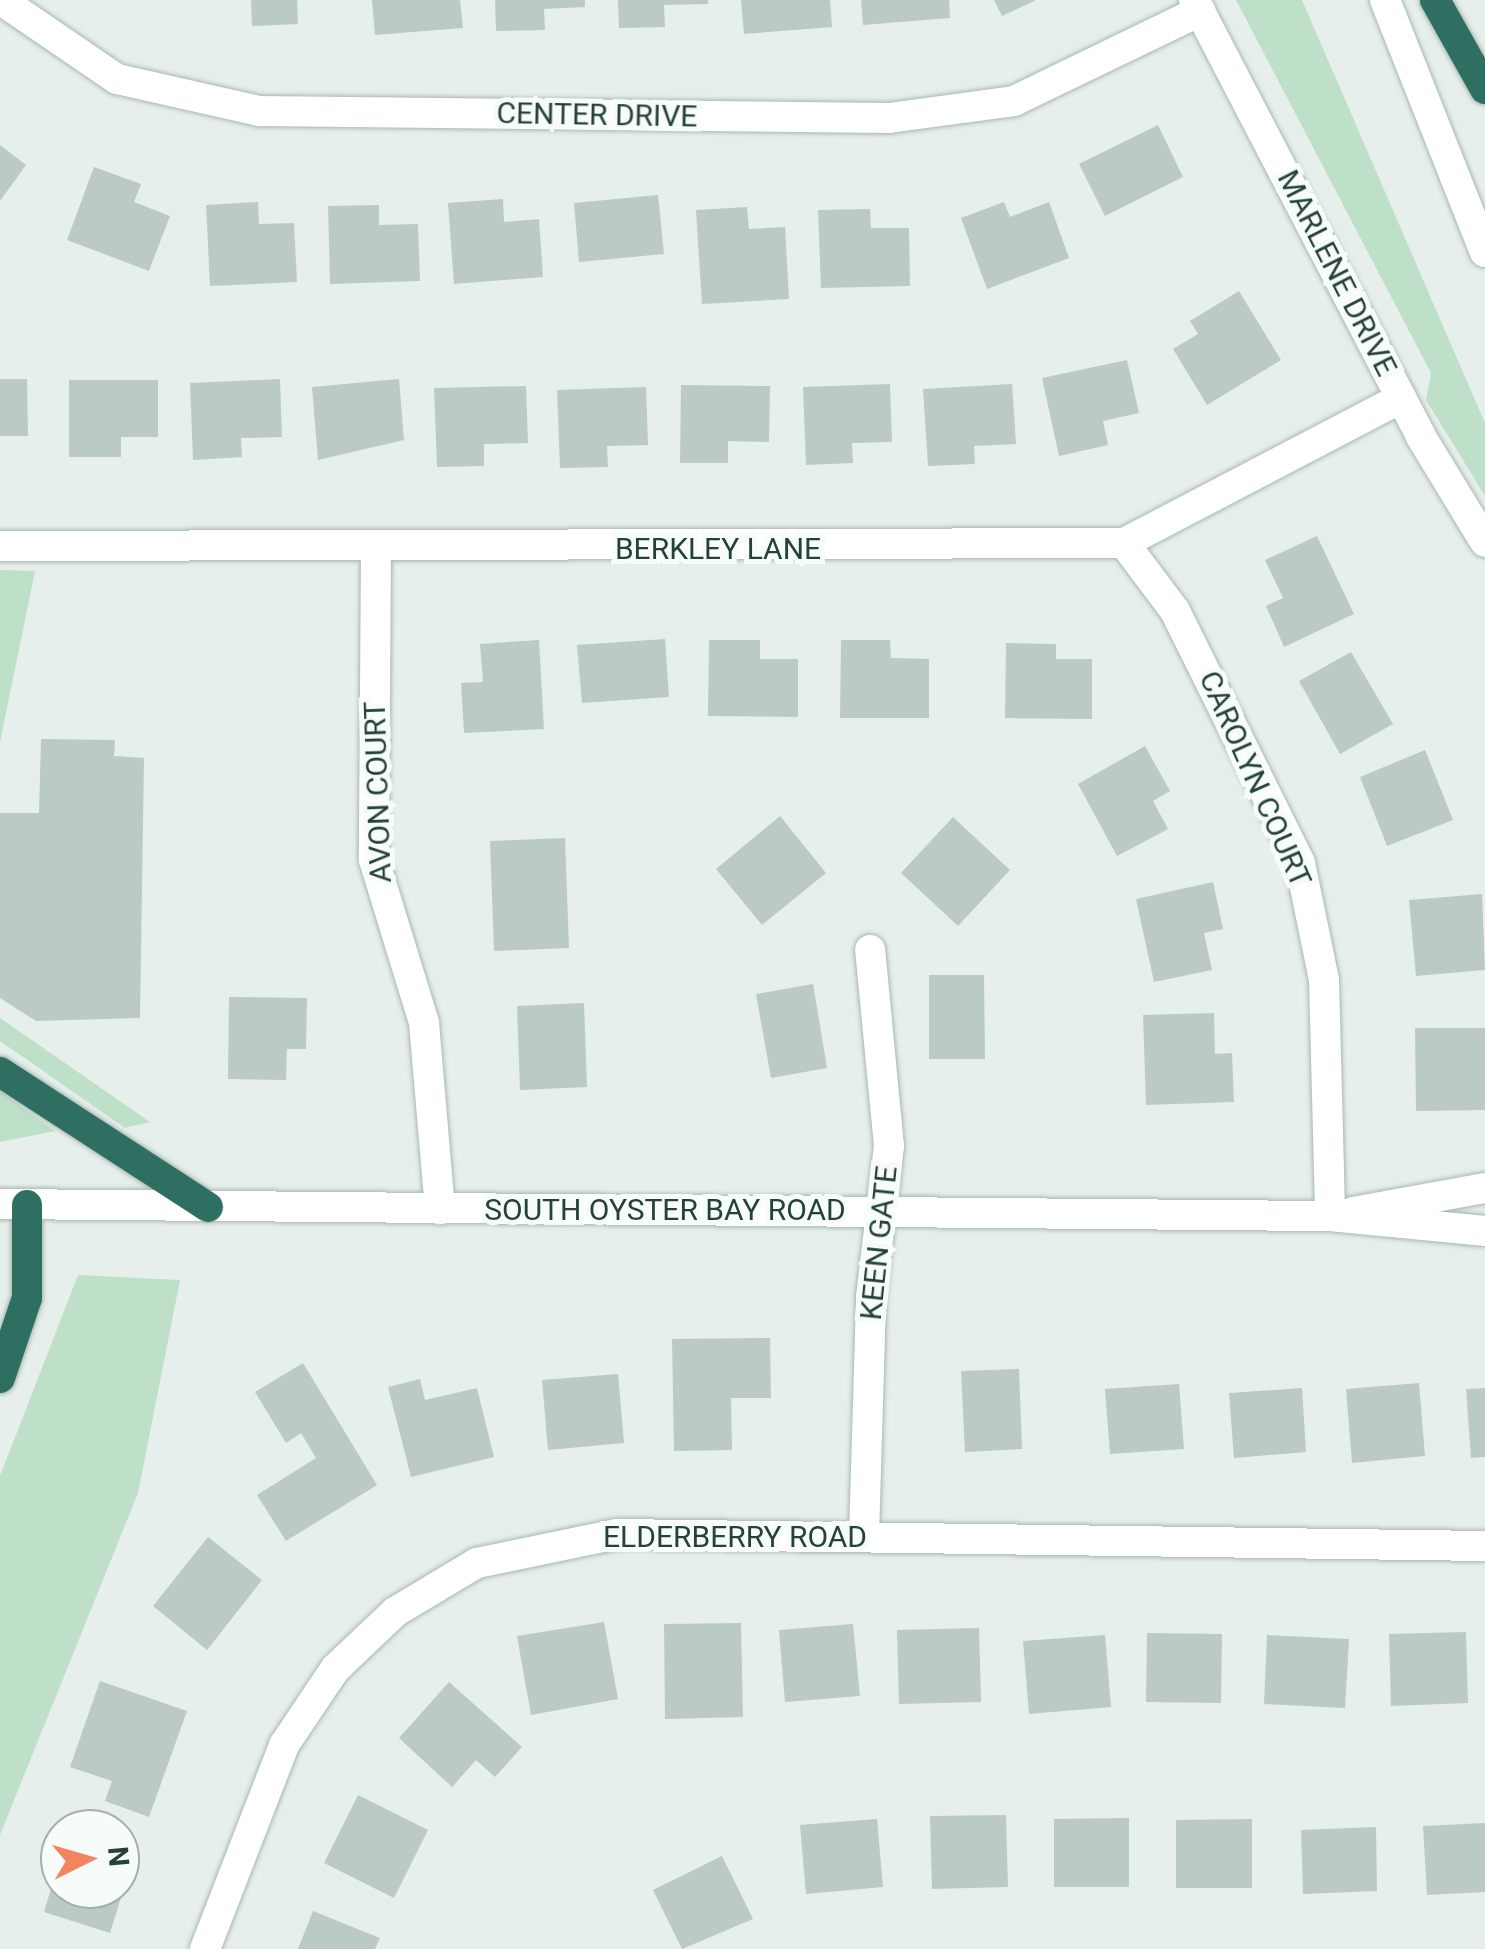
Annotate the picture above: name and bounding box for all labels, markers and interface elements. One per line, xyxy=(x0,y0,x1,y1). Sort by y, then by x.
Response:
street label: CENTER DRIVE xyxy=(496,95,698,135)
street label: MARLENE DRIVE xyxy=(1270,164,1404,382)
street label: BERKLEY LANE xyxy=(615,531,821,567)
street label: CAROLYN COURT xyxy=(1191,665,1319,893)
street label: AVON COURT xyxy=(357,701,399,883)
street label: KEEN GATE xyxy=(853,1164,905,1322)
street label: SOUTH OYSTER BAY ROAD xyxy=(484,1192,846,1228)
street label: ELDERBERRY ROAD xyxy=(603,1519,867,1555)
north arrow xyxy=(40,1809,140,1909)
text: N xyxy=(101,1845,136,1868)

